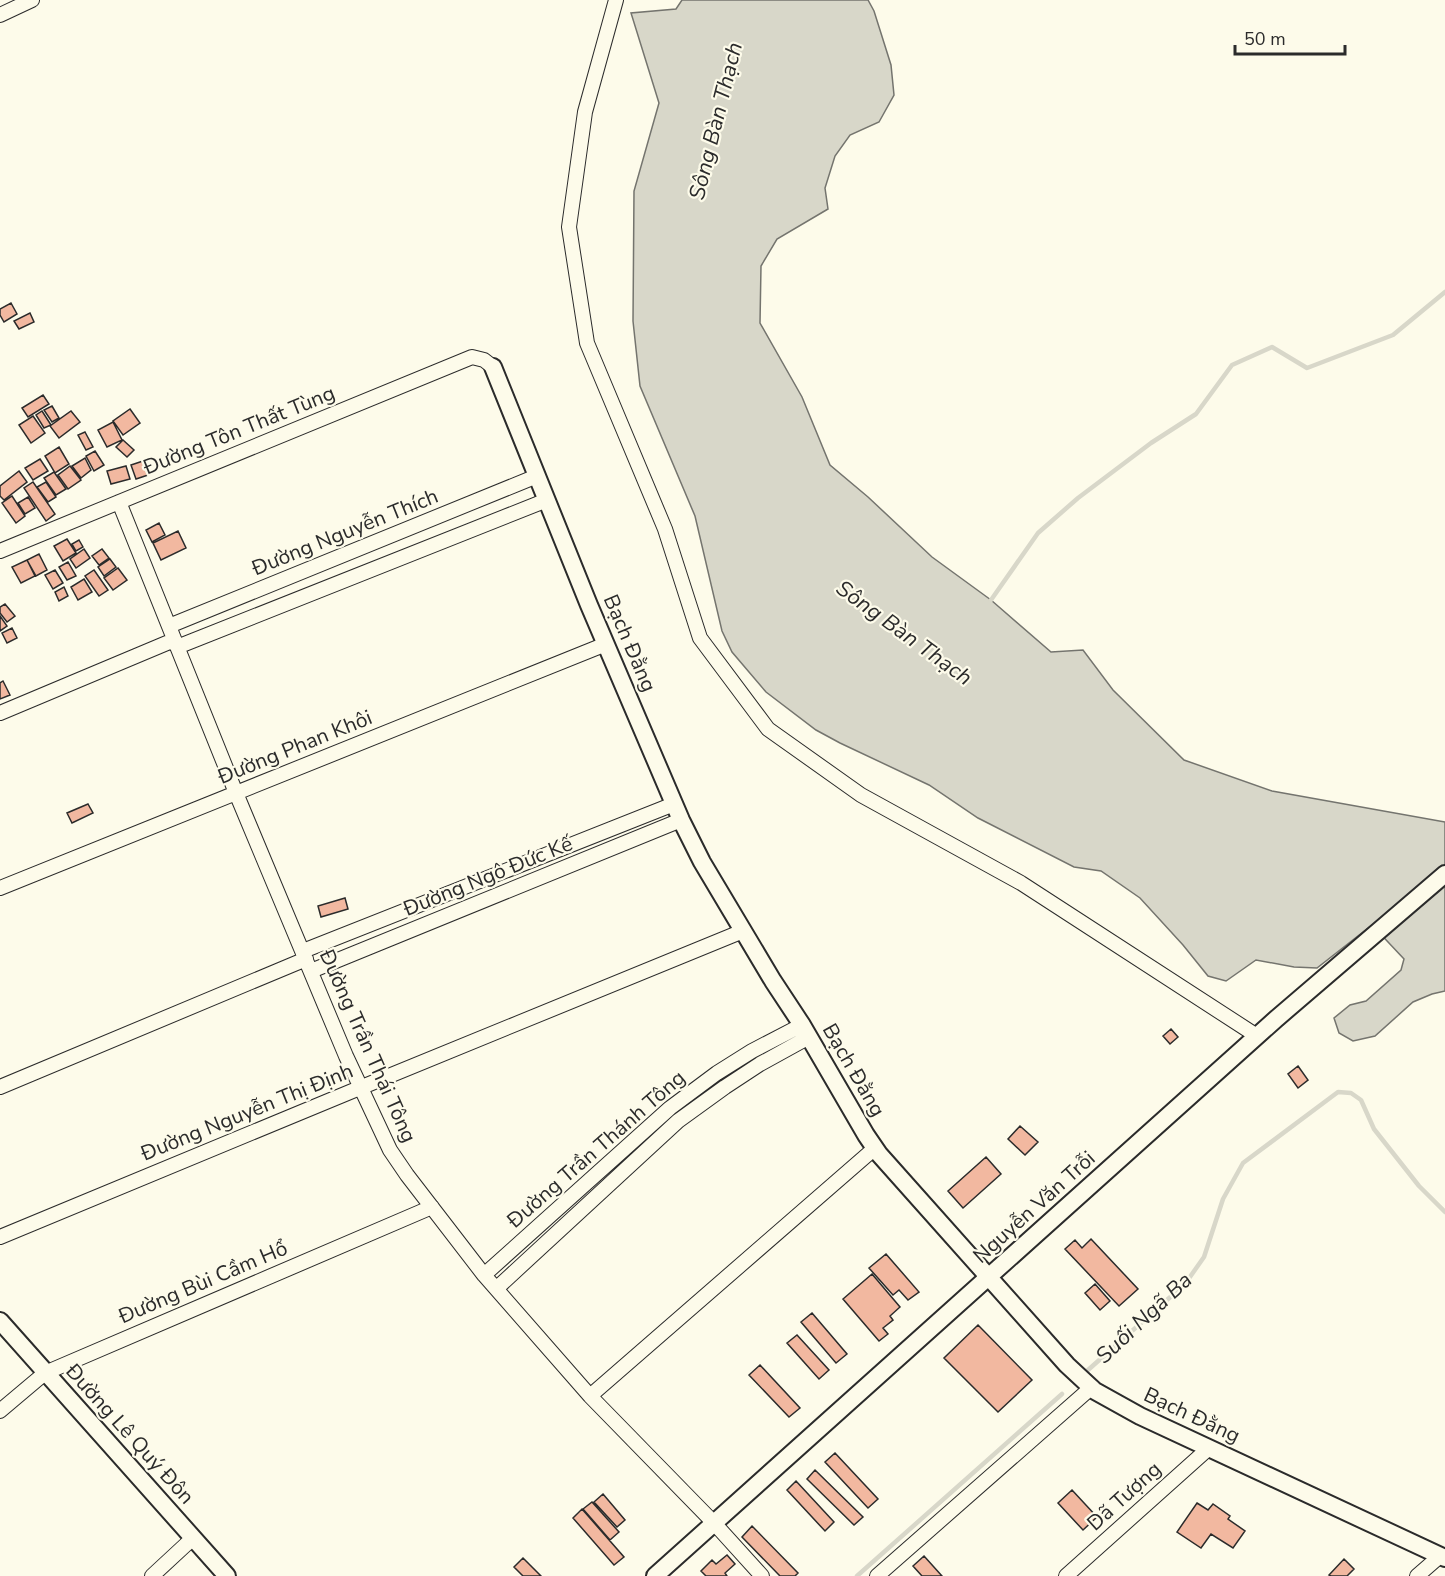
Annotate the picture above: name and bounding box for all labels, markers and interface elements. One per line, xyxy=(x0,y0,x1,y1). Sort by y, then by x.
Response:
scale bar xyxy=(1235,18,1344,56)
text: 50 m xyxy=(1244,27,1286,51)
water label: Sông Bàn Thạch xyxy=(682,39,750,203)
street label: Đường Tôn Thất Tùng xyxy=(138,379,339,482)
street label: Đường Nguyễn Thích xyxy=(247,482,442,583)
water label: Sông Bàn Thạch xyxy=(830,573,978,693)
street label: Bạch Đằng xyxy=(597,590,663,696)
street label: Đường Phan Khôi xyxy=(213,703,376,791)
street label: Đường Ngô Đức Kế xyxy=(398,829,578,923)
street label: Đường Trần Thái Tông xyxy=(312,944,423,1147)
street label: Bạch Đằng xyxy=(816,1018,892,1122)
street label: Đường Nguyễn Thị Định xyxy=(136,1057,357,1168)
street label: Đường Trần Thánh Tông xyxy=(500,1064,691,1235)
street label: Nguyễn Văn Trỗi xyxy=(967,1145,1101,1269)
street label: Đường Bùi Cầm Hổ xyxy=(113,1234,292,1331)
water label: Suối Ngã Ba xyxy=(1089,1265,1199,1371)
street label: Đường Lê Quý Đôn xyxy=(59,1357,201,1510)
street label: Bạch Đằng xyxy=(1139,1380,1245,1450)
street label: Dã Tượng xyxy=(1081,1455,1167,1537)

